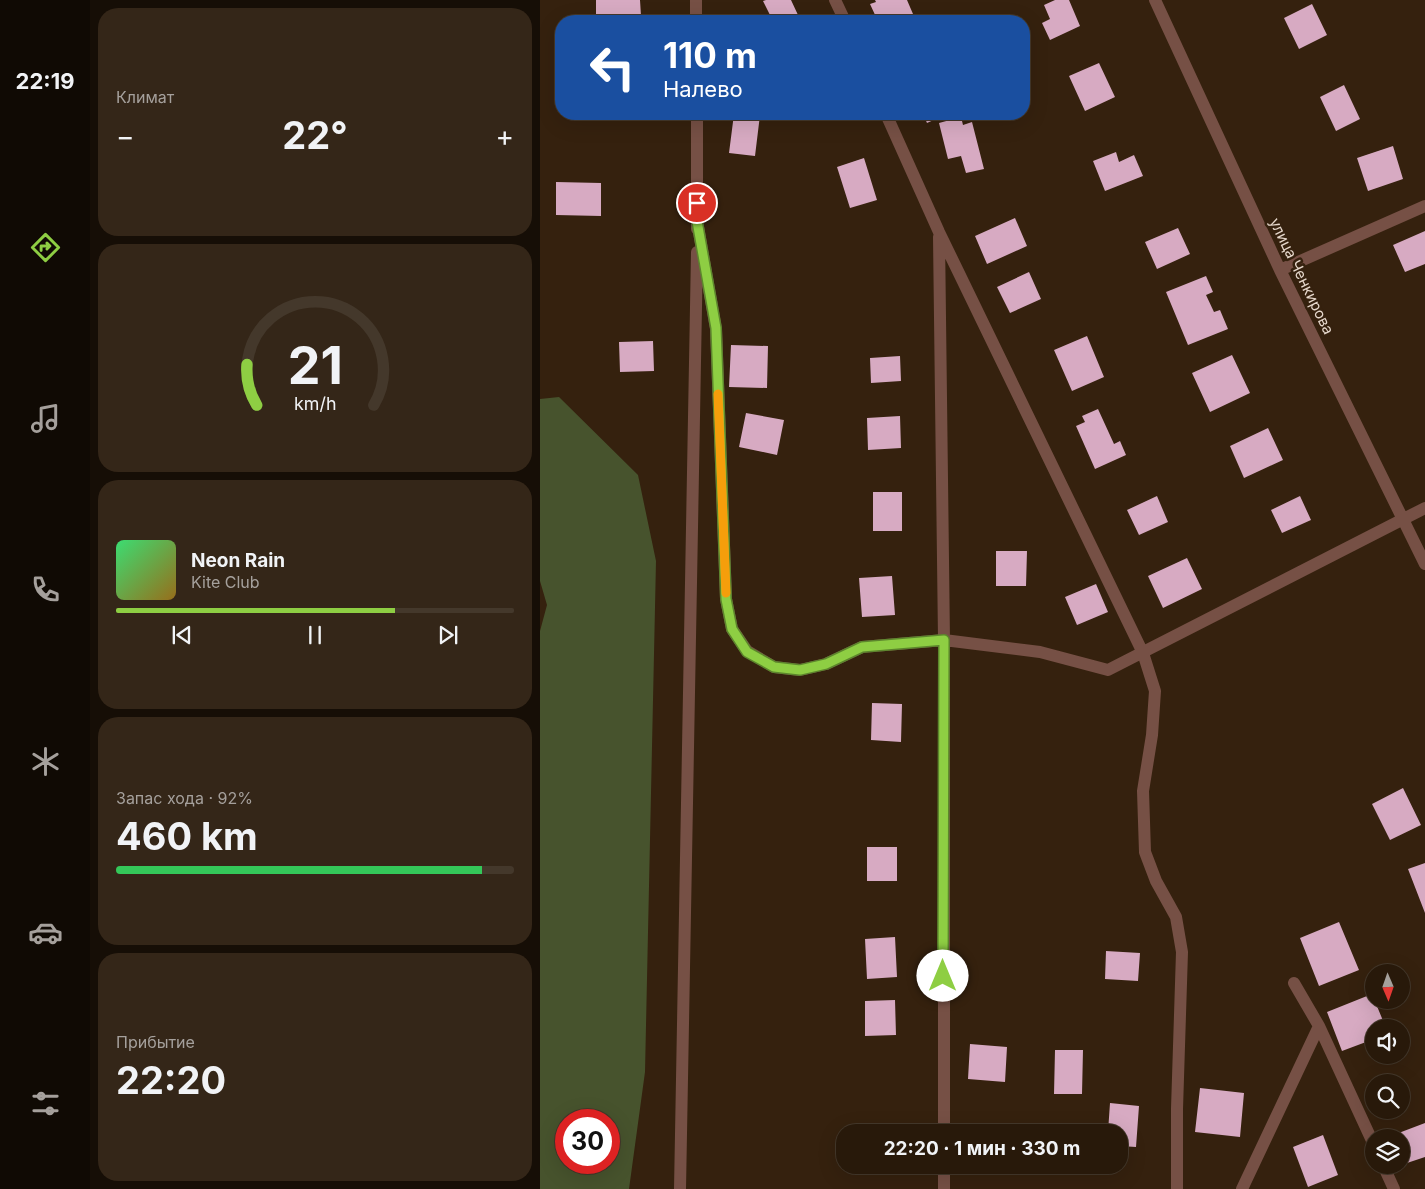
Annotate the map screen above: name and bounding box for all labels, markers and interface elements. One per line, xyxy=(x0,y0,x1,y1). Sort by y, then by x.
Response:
text: 110 m xyxy=(663,34,757,76)
icon: left xyxy=(580,35,645,100)
text: 22:19 xyxy=(16,68,74,94)
text: Налево xyxy=(663,76,743,102)
text: Климат xyxy=(116,87,174,107)
text: 22° xyxy=(282,112,348,158)
text: − xyxy=(116,119,135,153)
text: + xyxy=(495,119,514,153)
pin xyxy=(676,182,718,224)
icon: arrive xyxy=(683,189,711,217)
street label: улица Ченкирова xyxy=(1266,215,1338,337)
icon: directions xyxy=(28,230,63,265)
text: 21 xyxy=(287,334,343,397)
text: km/h xyxy=(294,393,336,414)
icon: music xyxy=(28,401,63,436)
text: Neon Rain xyxy=(191,549,285,572)
icon: phone xyxy=(28,572,63,607)
text: Kite Club xyxy=(191,572,260,592)
icon: previous xyxy=(168,621,196,649)
icon: pause xyxy=(301,621,329,649)
icon: next xyxy=(434,621,462,649)
icon: climate xyxy=(28,744,63,779)
text: Запас хода · 92% xyxy=(116,788,253,808)
text: 460 km xyxy=(116,813,258,859)
icon: car xyxy=(28,915,63,950)
position arrow xyxy=(916,949,968,1001)
north arrow xyxy=(1365,964,1410,1009)
map controls xyxy=(1365,964,1410,1174)
button: sound xyxy=(1365,1019,1410,1064)
text: Прибытие xyxy=(116,1032,195,1052)
text: 22:20 xyxy=(116,1057,226,1103)
button: search xyxy=(1365,1074,1410,1119)
icon: filters xyxy=(28,1086,63,1121)
speed limit sign: 30 xyxy=(555,1109,620,1174)
button: layers xyxy=(1365,1129,1410,1174)
text: 22:20 · 1 мин · 330 m xyxy=(884,1137,1080,1160)

